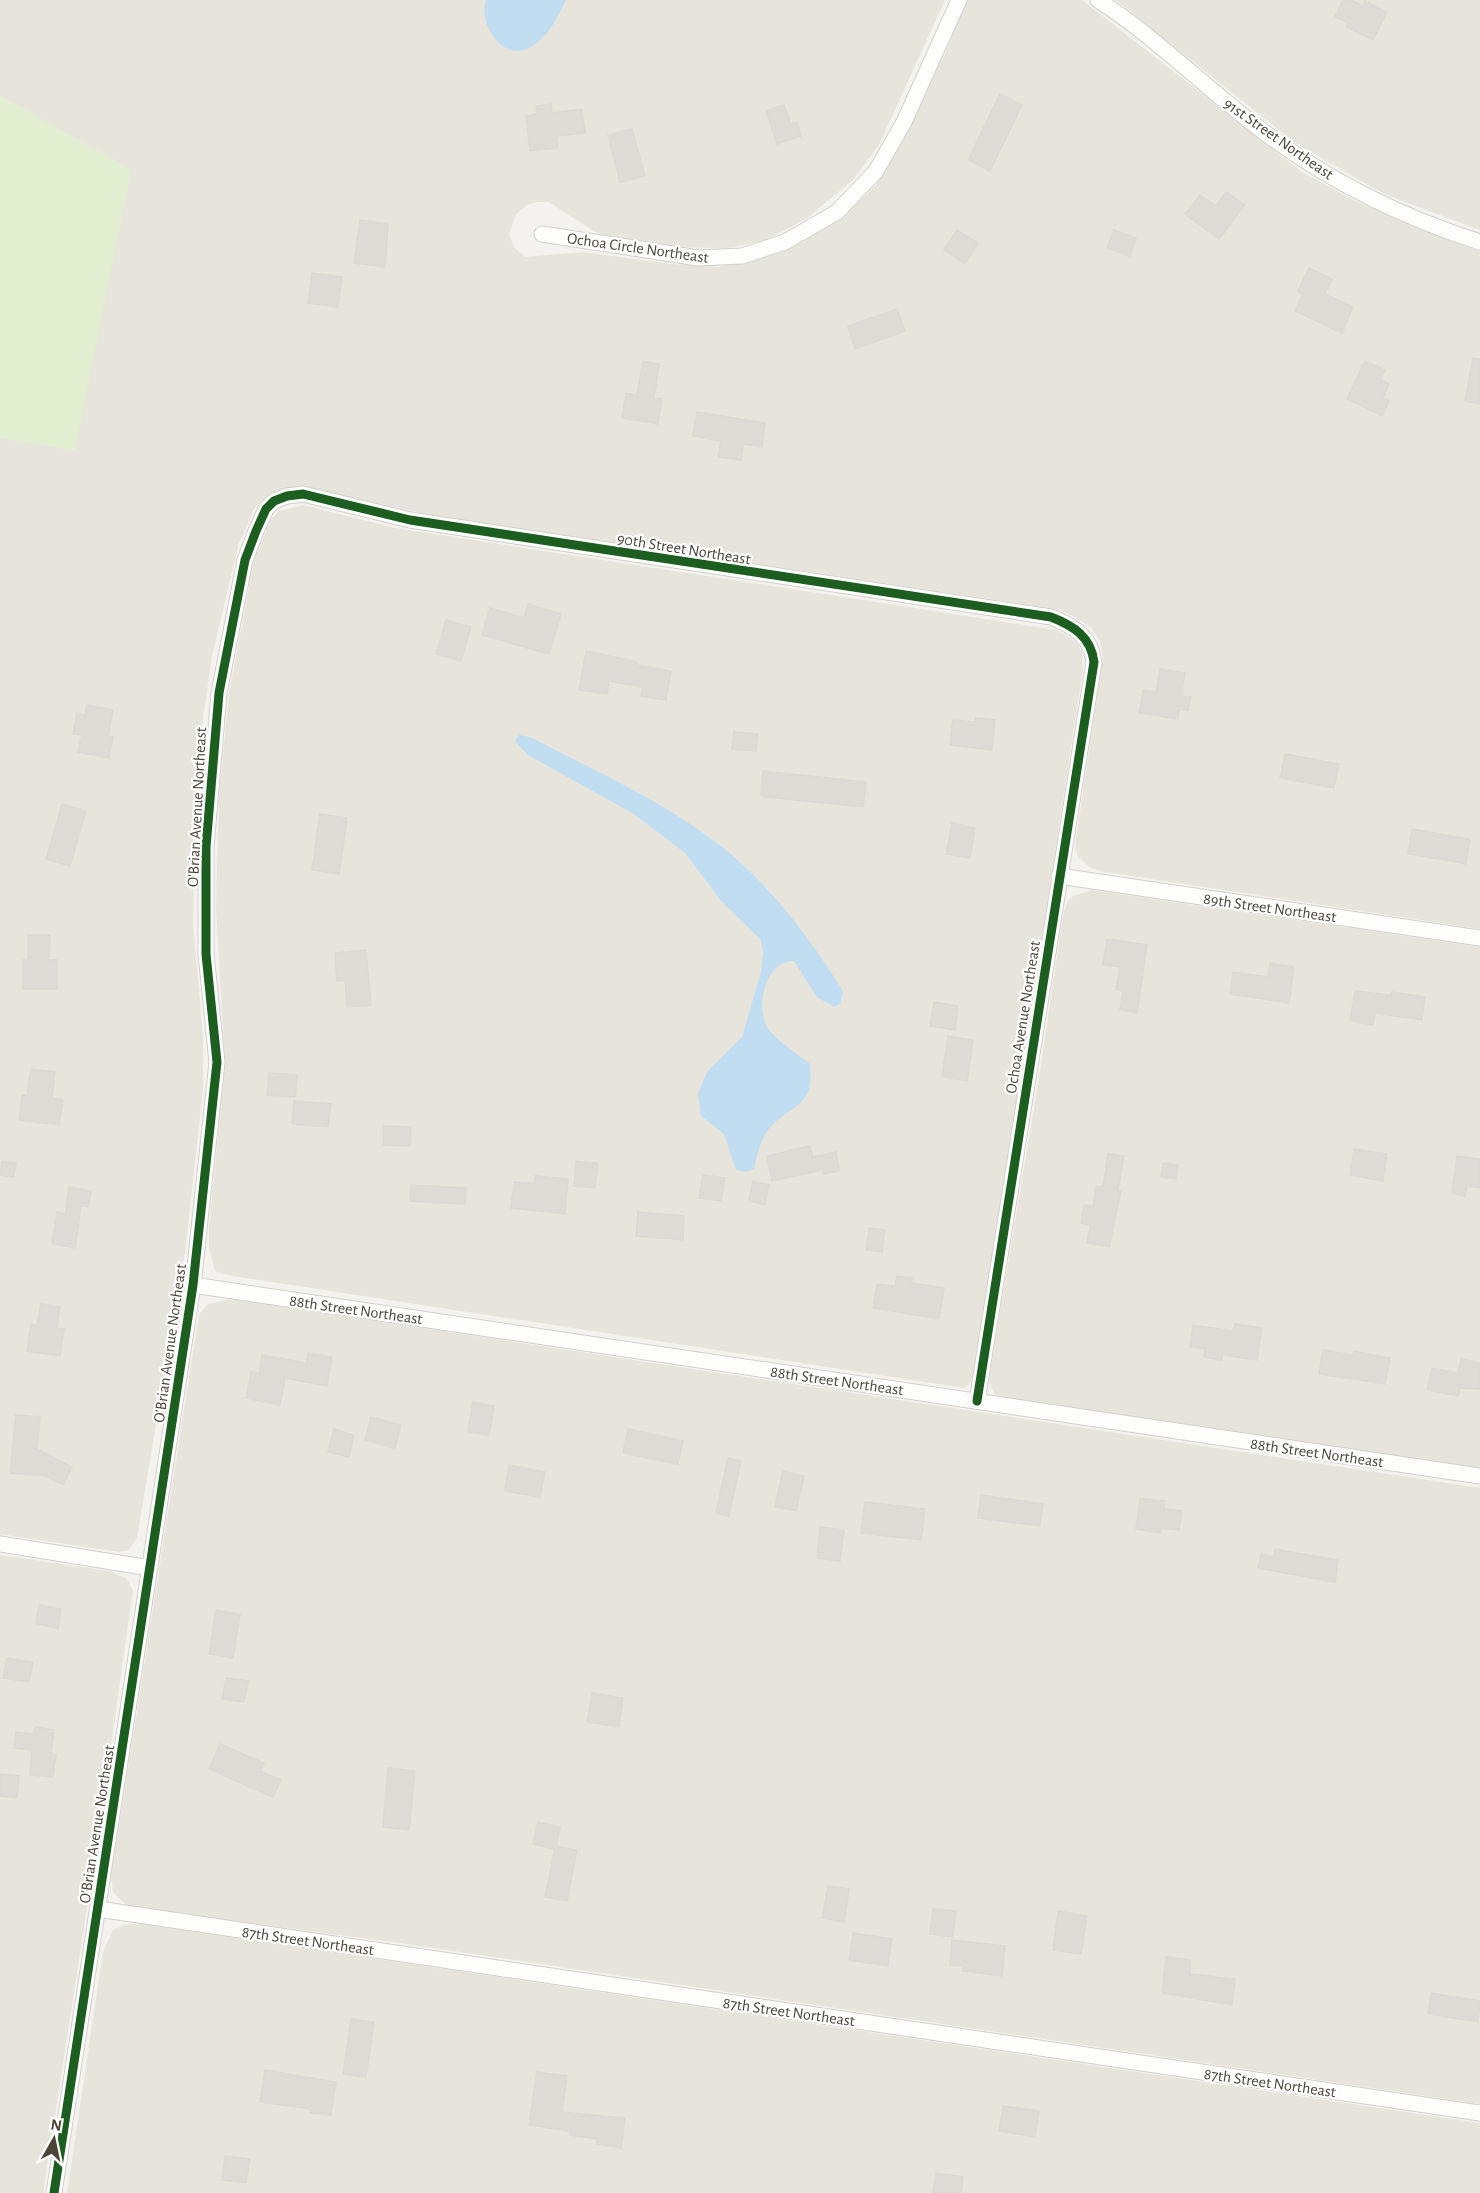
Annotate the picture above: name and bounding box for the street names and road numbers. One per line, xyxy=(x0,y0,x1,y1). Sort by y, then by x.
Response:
street label: 91st Street Northeast xyxy=(1221,95,1336,183)
street label: Ochoa Circle Northeast xyxy=(566,230,710,266)
street label: 90th Street Northeast xyxy=(616,531,752,567)
street label: O'Brian Avenue Northeast xyxy=(185,727,209,887)
street label: 89th Street Northeast xyxy=(1202,891,1337,925)
street label: Ochoa Avenue Northeast xyxy=(1003,940,1043,1095)
street label: O'Brian Avenue Northeast xyxy=(151,1263,189,1424)
street label: 88th Street Northeast xyxy=(288,1293,423,1327)
street label: 88th Street Northeast xyxy=(769,1364,904,1398)
street label: 88th Street Northeast xyxy=(1249,1436,1384,1470)
street label: O'Brian Avenue Northeast xyxy=(77,1744,117,1905)
street label: 87th Street Northeast xyxy=(241,1924,375,1958)
street label: 87th Street Northeast xyxy=(722,1995,856,2029)
street label: 87th Street Northeast xyxy=(1203,2066,1337,2100)

